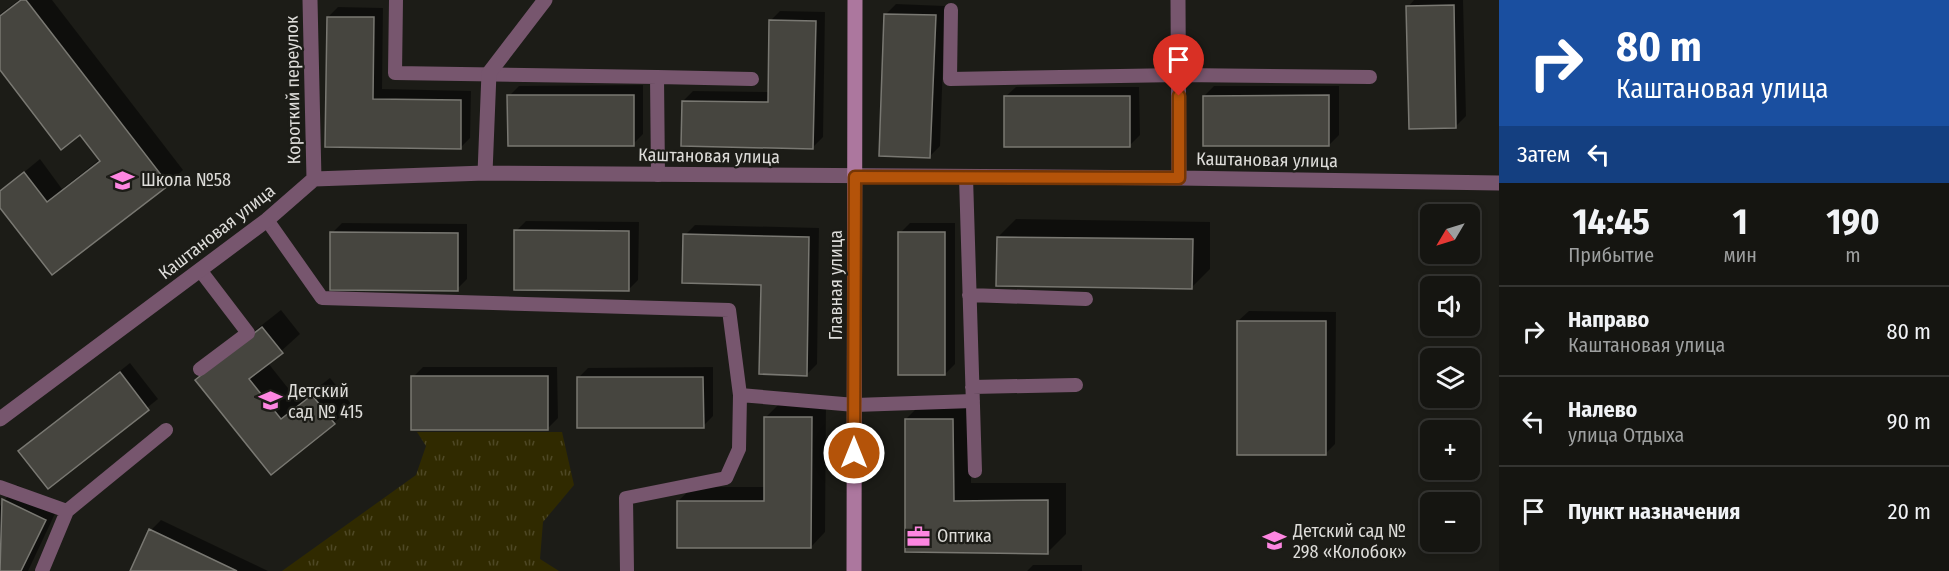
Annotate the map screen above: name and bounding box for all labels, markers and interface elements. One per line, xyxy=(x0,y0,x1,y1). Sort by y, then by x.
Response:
street label: Короткий переулок xyxy=(281,15,305,164)
text: 80 m xyxy=(1616,22,1702,72)
icon: right xyxy=(1517,24,1595,102)
pin xyxy=(1153,34,1204,96)
icon: arrive xyxy=(1162,43,1195,76)
text: Каштановая улица xyxy=(1616,73,1829,105)
icon: left xyxy=(1582,138,1615,171)
text: Затем xyxy=(1517,141,1570,168)
street label: Каштановая улица xyxy=(638,144,780,168)
street label: Каштановая улица xyxy=(1196,148,1338,172)
school or university icon: Школа №58 xyxy=(110,167,136,193)
place label: Школа №58 xyxy=(141,169,231,191)
street label: Каштановая улица xyxy=(154,180,280,284)
text: 14:45 xyxy=(1572,200,1650,244)
text: 1 xyxy=(1733,200,1748,244)
text: 190 xyxy=(1826,200,1880,244)
north arrow xyxy=(1420,204,1480,264)
map controls xyxy=(1420,204,1480,552)
street label: Главная улица xyxy=(825,230,847,340)
text: Прибытие xyxy=(1568,243,1654,267)
text: мин xyxy=(1723,243,1757,267)
text: m xyxy=(1845,243,1861,267)
button: sound xyxy=(1420,276,1480,336)
text: Направо xyxy=(1568,306,1649,333)
icon: right xyxy=(1517,315,1550,348)
text: 80 m xyxy=(1886,318,1931,345)
text: Каштановая улица xyxy=(1568,333,1725,357)
button: layers xyxy=(1420,348,1480,408)
place label: Детский сад № 415 xyxy=(287,380,363,423)
school or university icon: Детский сад № 415 xyxy=(257,388,283,414)
text: Налево xyxy=(1568,396,1637,423)
icon: left xyxy=(1517,405,1550,438)
text: 90 m xyxy=(1887,408,1931,435)
button: + xyxy=(1420,420,1480,480)
position arrow xyxy=(822,421,886,485)
text: улица Отдыха xyxy=(1568,423,1684,447)
button: − xyxy=(1420,492,1480,552)
icon: arrive xyxy=(1517,495,1550,528)
text: Пункт назначения xyxy=(1568,498,1740,525)
text: 20 m xyxy=(1888,498,1931,525)
place label: Детский сад № 298 «Колобок» xyxy=(1292,520,1407,563)
office icon: Оптика xyxy=(906,523,932,549)
place label: Оптика xyxy=(937,525,992,547)
school or university icon: Детский сад № 298 «Колобок» xyxy=(1262,528,1288,554)

